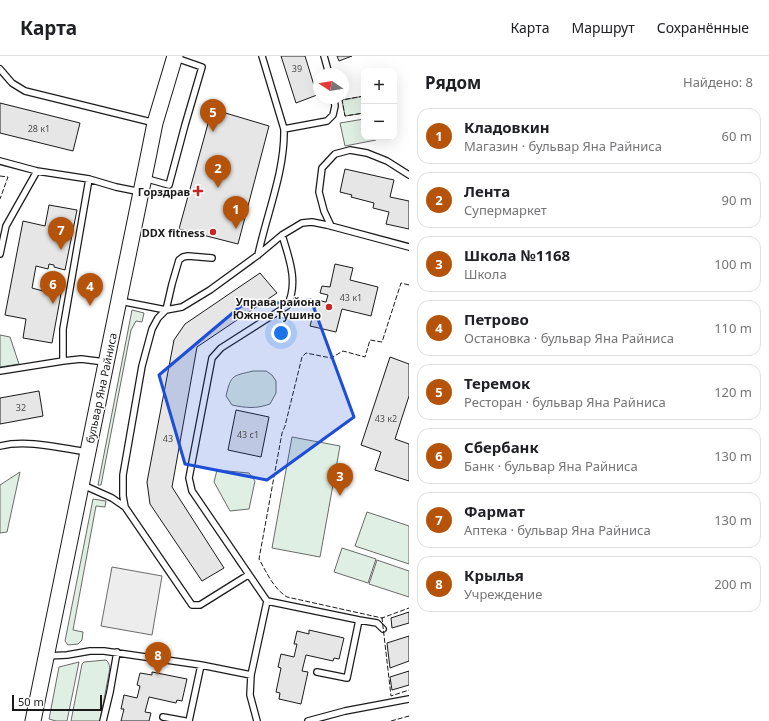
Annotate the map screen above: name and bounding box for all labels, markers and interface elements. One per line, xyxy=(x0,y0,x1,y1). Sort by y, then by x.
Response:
text: Карта xyxy=(20,15,77,41)
text: Карта xyxy=(510,18,549,37)
text: Маршрут xyxy=(571,18,635,37)
text: Сохранённые xyxy=(657,18,749,37)
house number: 39 xyxy=(292,62,302,75)
north arrow xyxy=(313,68,349,104)
map controls xyxy=(361,68,397,140)
button: + xyxy=(361,68,397,104)
text: Рядом xyxy=(425,71,481,94)
text: Найдено: 8 xyxy=(683,73,753,91)
pin: 5 xyxy=(200,99,226,132)
button: − xyxy=(361,104,397,140)
text: Кладовкин xyxy=(464,117,550,137)
house number: 28 к1 xyxy=(28,122,50,135)
text: 1 xyxy=(435,127,443,145)
text: 60 m xyxy=(722,127,752,145)
text: Магазин · бульвар Яна Райниса xyxy=(464,137,662,155)
pin: 2 xyxy=(205,155,231,188)
text: Лента xyxy=(464,181,510,201)
place label: Горздрав xyxy=(138,184,190,199)
marker: Горздрав xyxy=(193,186,203,196)
text: 2 xyxy=(435,191,443,209)
text: 90 m xyxy=(722,191,752,209)
pin: 1 xyxy=(223,196,249,229)
text: Супермаркет xyxy=(464,201,547,219)
pin: 7 xyxy=(48,217,74,250)
place label: DDX fitness xyxy=(142,225,205,240)
marker: DDX fitness xyxy=(208,227,218,237)
text: Школа №1168 xyxy=(464,245,570,265)
text: 3 xyxy=(435,255,443,273)
text: 100 m xyxy=(714,255,752,273)
text: Школа xyxy=(464,265,507,283)
pin: 6 xyxy=(40,271,66,304)
pin: 4 xyxy=(77,273,103,306)
house number: 43 к1 xyxy=(340,291,362,304)
place label: Управа района Южное Тушино xyxy=(233,294,321,322)
marker: Управа района Южное Тушино xyxy=(324,302,334,312)
text: Петрово xyxy=(464,309,529,329)
text: 4 xyxy=(435,319,443,337)
text: 110 m xyxy=(714,319,752,337)
your location xyxy=(271,323,291,343)
text: Остановка · бульвар Яна Райниса xyxy=(464,329,674,347)
street label: бульвар Яна Райниса xyxy=(82,331,120,445)
text: Теремок xyxy=(464,373,530,393)
text: 5 xyxy=(435,383,443,401)
text: 120 m xyxy=(714,383,752,401)
text: Ресторан · бульвар Яна Райниса xyxy=(464,393,666,411)
house number: 32 xyxy=(16,401,26,414)
house number: 43 к2 xyxy=(375,412,397,425)
house number: 43 с1 xyxy=(237,428,259,441)
house number: 43 xyxy=(163,432,173,445)
text: Сбербанк xyxy=(464,437,539,457)
text: 6 xyxy=(435,447,443,465)
text: 130 m xyxy=(714,447,752,465)
text: Банк · бульвар Яна Райниса xyxy=(464,457,638,475)
pin: 3 xyxy=(327,463,353,496)
text: Фармат xyxy=(464,501,525,521)
text: 7 xyxy=(435,511,443,529)
text: 130 m xyxy=(714,511,752,529)
text: Аптека · бульвар Яна Райниса xyxy=(464,521,651,539)
text: Крылья xyxy=(464,565,524,585)
text: 8 xyxy=(435,575,443,593)
text: 200 m xyxy=(714,575,752,593)
text: Учреждение xyxy=(464,585,542,603)
pin: 8 xyxy=(145,642,171,675)
scale bar xyxy=(12,693,102,712)
text: 50 m xyxy=(18,694,44,709)

